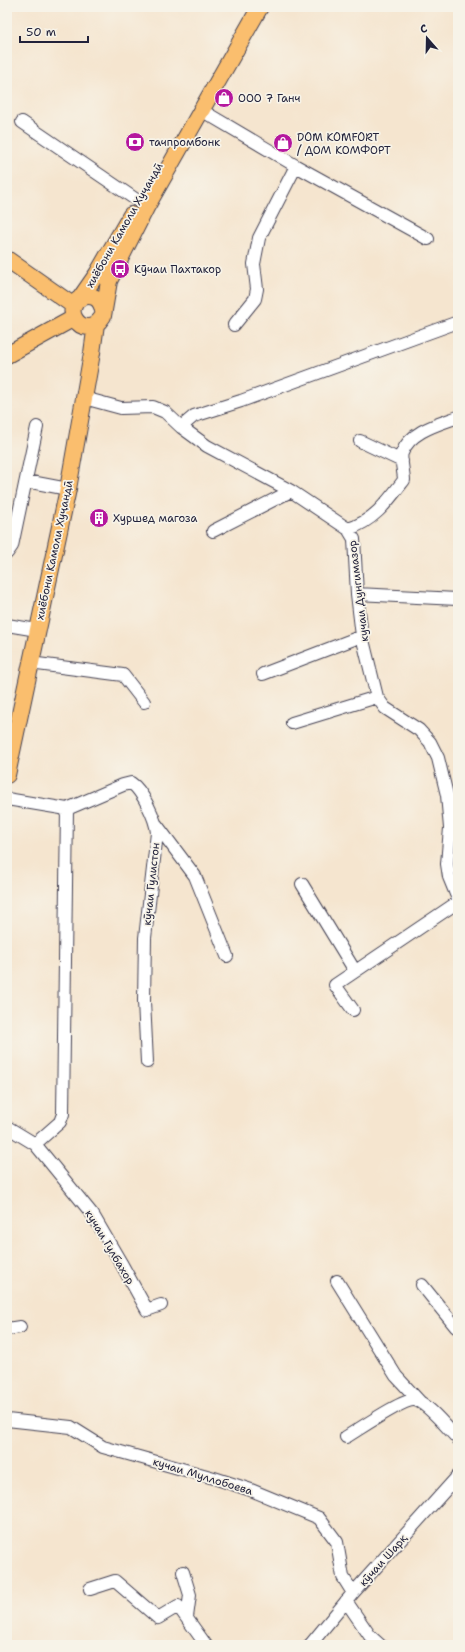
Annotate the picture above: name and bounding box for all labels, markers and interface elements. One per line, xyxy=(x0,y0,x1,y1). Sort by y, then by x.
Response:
scale bar xyxy=(20,18,88,44)
north arrow xyxy=(407,18,447,58)
text: С xyxy=(418,21,430,37)
text: 50 m xyxy=(26,24,56,40)
shop icon: ООО 7 Ганч xyxy=(213,87,235,109)
place label: ООО 7 Ганч xyxy=(238,91,300,106)
place label: DOM KOMFORT / ДОМ КОМФОРТ xyxy=(297,130,391,158)
bank icon: тачпромбонк xyxy=(124,131,146,153)
shop icon: DOM KOMFORT / ДОМ КОМФОРТ xyxy=(272,132,294,154)
place label: тачпромбонк xyxy=(149,135,220,150)
street label: хиёбони Камоли Хуҷандӣ xyxy=(82,160,166,291)
bus stop icon: Кӯчаи Пахтакор xyxy=(109,258,131,280)
place label: Кӯчаи Пахтакор xyxy=(134,262,221,277)
street label: хиёбони Камоли Хуҷандӣ xyxy=(32,479,77,621)
building icon: Хуршед магоза xyxy=(88,507,110,529)
place label: Хуршед магоза xyxy=(113,511,197,526)
street label: кучаи Дунгимазор xyxy=(345,539,372,643)
street label: кӯчаи Гулистон xyxy=(140,842,163,926)
street label: кучаи Гулбахор xyxy=(81,1207,138,1287)
street label: кучаи Муллобоева xyxy=(151,1454,255,1499)
street label: кӯчаи Шарқ xyxy=(356,1531,411,1590)

